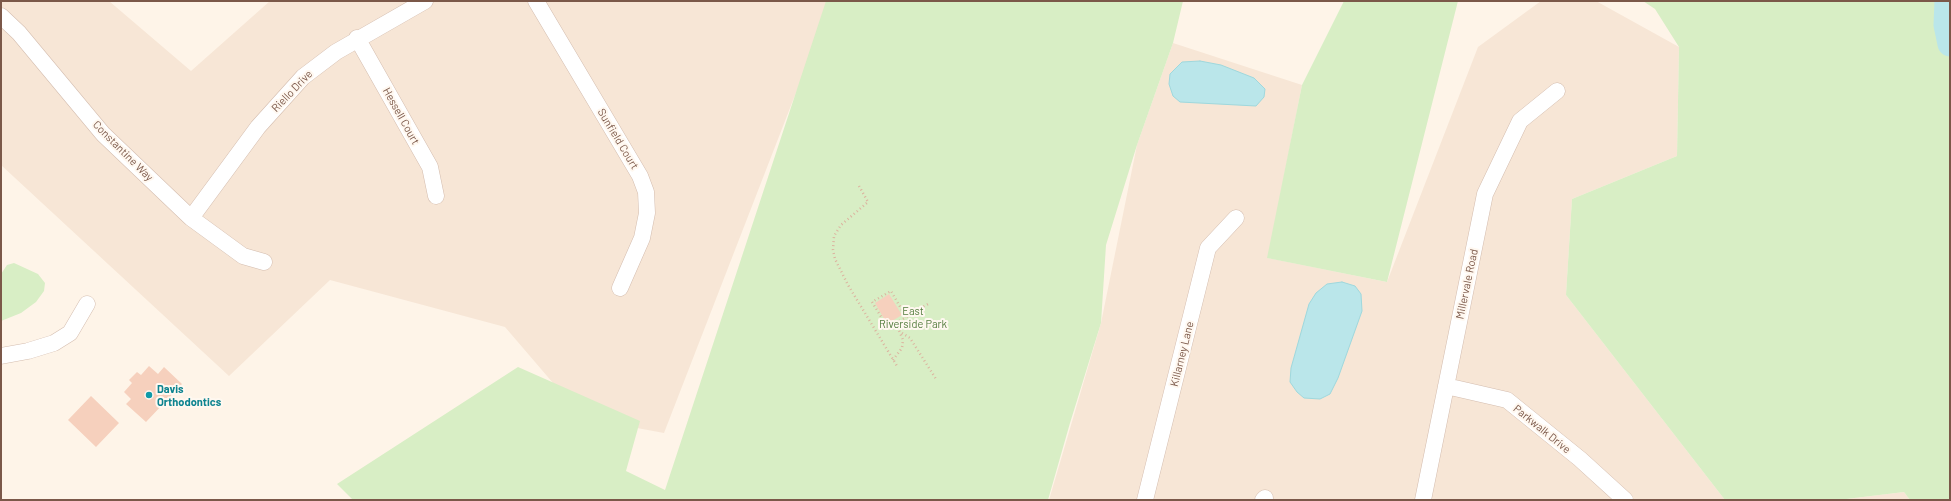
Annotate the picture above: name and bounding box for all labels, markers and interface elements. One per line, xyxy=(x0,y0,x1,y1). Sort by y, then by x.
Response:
street label: Riello Drive xyxy=(269,67,315,115)
street label: Hessell Court xyxy=(380,85,422,147)
street label: Sunfield Court xyxy=(595,106,641,172)
street label: Constantine Way xyxy=(90,118,156,184)
street label: Millervale Road xyxy=(1453,248,1481,320)
park label: East Riverside Park xyxy=(879,304,947,330)
street label: Killarney Lane xyxy=(1168,320,1196,388)
place label: Davis Orthodontics xyxy=(157,382,221,408)
marker: Davis Orthodontics xyxy=(144,390,154,400)
street label: Parkwalk Drive xyxy=(1511,402,1573,456)

